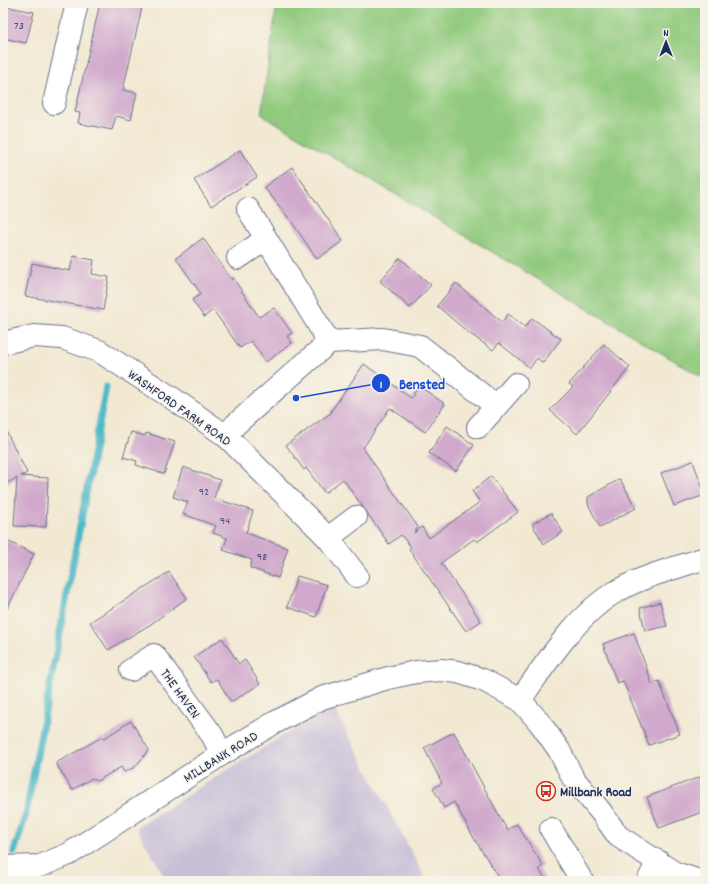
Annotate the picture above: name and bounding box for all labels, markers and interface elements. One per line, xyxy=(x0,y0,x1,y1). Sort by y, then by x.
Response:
house number: 73 xyxy=(14,18,24,35)
north arrow xyxy=(646,22,686,62)
text: N xyxy=(663,26,669,42)
street label: WASHFORD FARM ROAD xyxy=(123,365,235,452)
callout: Bensted xyxy=(371,370,453,397)
text: Bensted xyxy=(399,375,445,397)
text: 1 xyxy=(380,377,383,394)
house number: 92 xyxy=(199,484,209,501)
house number: 94 xyxy=(220,513,230,530)
house number: 98 xyxy=(257,549,267,566)
street label: THE HAVEN xyxy=(154,665,204,723)
street label: MILLBANK ROAD xyxy=(180,727,262,789)
bus stop icon: Millbank Road xyxy=(535,780,557,802)
place label: Millbank Road xyxy=(560,783,632,803)

